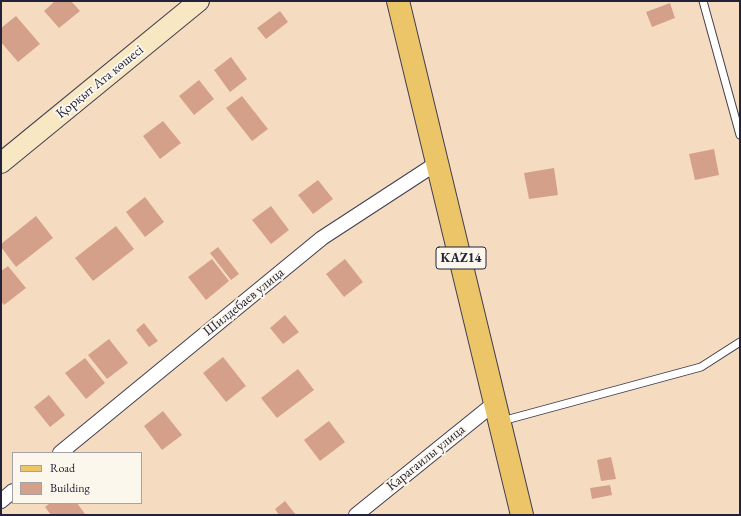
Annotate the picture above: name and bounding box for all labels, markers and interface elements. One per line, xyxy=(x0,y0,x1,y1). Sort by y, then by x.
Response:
street label: Қорқыт Ата көшесі xyxy=(53,42,147,122)
road number: KAZ14 xyxy=(436,247,486,269)
street label: Шилдебаев улица xyxy=(200,264,288,340)
street label: Карагаилы улица xyxy=(383,421,469,495)
legend xyxy=(12,452,142,504)
text: Road xyxy=(50,460,75,476)
text: Building xyxy=(50,480,90,496)

